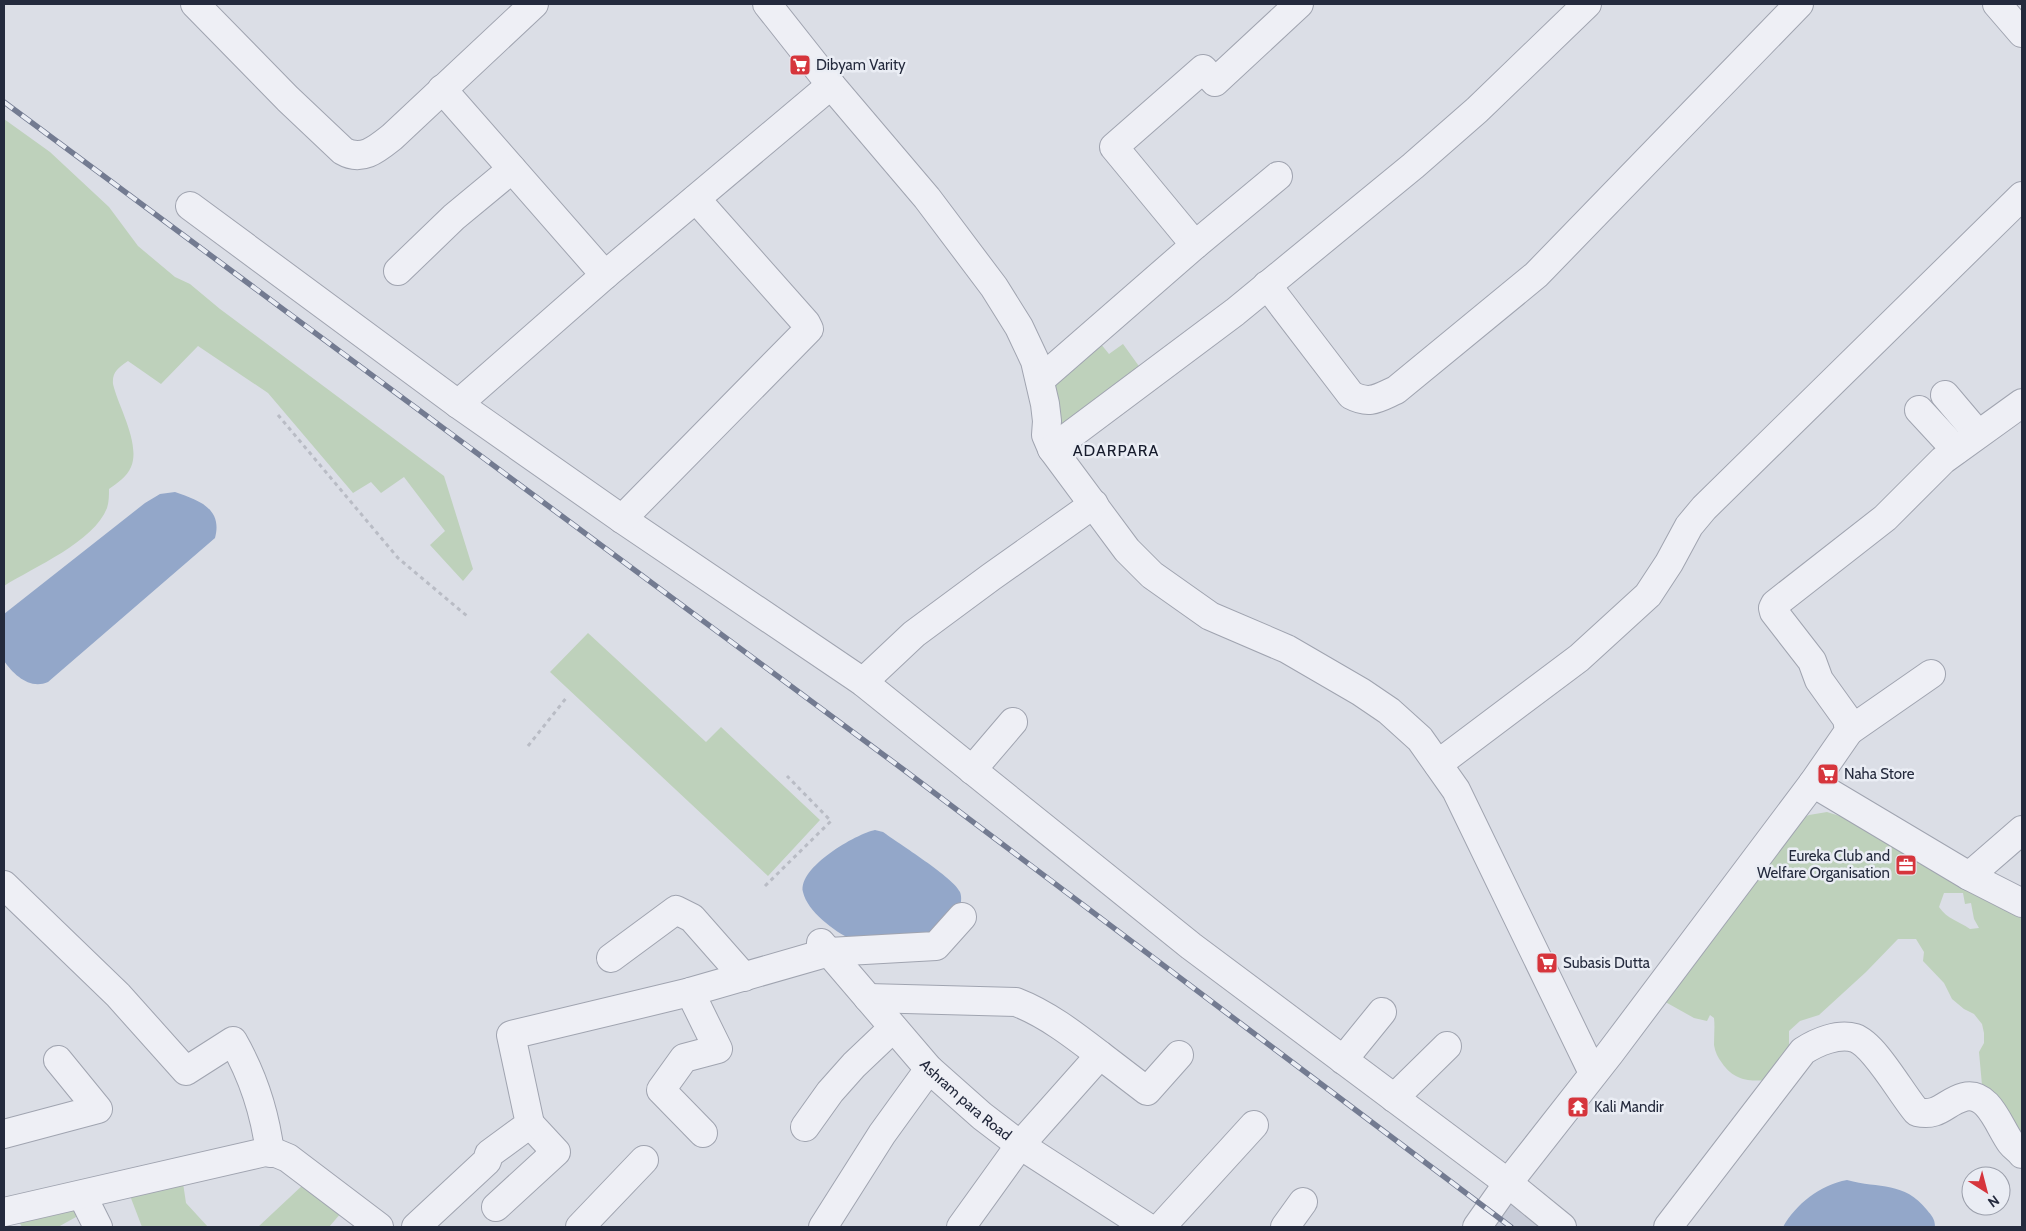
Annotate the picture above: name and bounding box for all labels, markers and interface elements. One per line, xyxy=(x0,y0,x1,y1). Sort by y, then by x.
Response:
supermarket icon: Dibyam Varity xyxy=(788,53,812,77)
place label: Dibyam Varity xyxy=(816,56,906,74)
district label: ADARPARA xyxy=(1073,441,1159,460)
supermarket icon: Naha Store xyxy=(1816,762,1840,786)
place label: Naha Store xyxy=(1844,765,1915,783)
place label: Eureka Club and Welfare Organisation xyxy=(1757,847,1890,882)
office icon: Eureka Club and Welfare Organisation xyxy=(1894,853,1918,877)
supermarket icon: Subasis Dutta xyxy=(1535,951,1559,975)
place label: Subasis Dutta xyxy=(1563,954,1651,972)
street label: Ashram para Road xyxy=(916,1056,1015,1144)
temple icon: Kali Mandir xyxy=(1566,1095,1590,1119)
place label: Kali Mandir xyxy=(1594,1098,1664,1116)
north arrow xyxy=(1961,1166,2011,1216)
text: N xyxy=(1984,1191,2003,1212)

